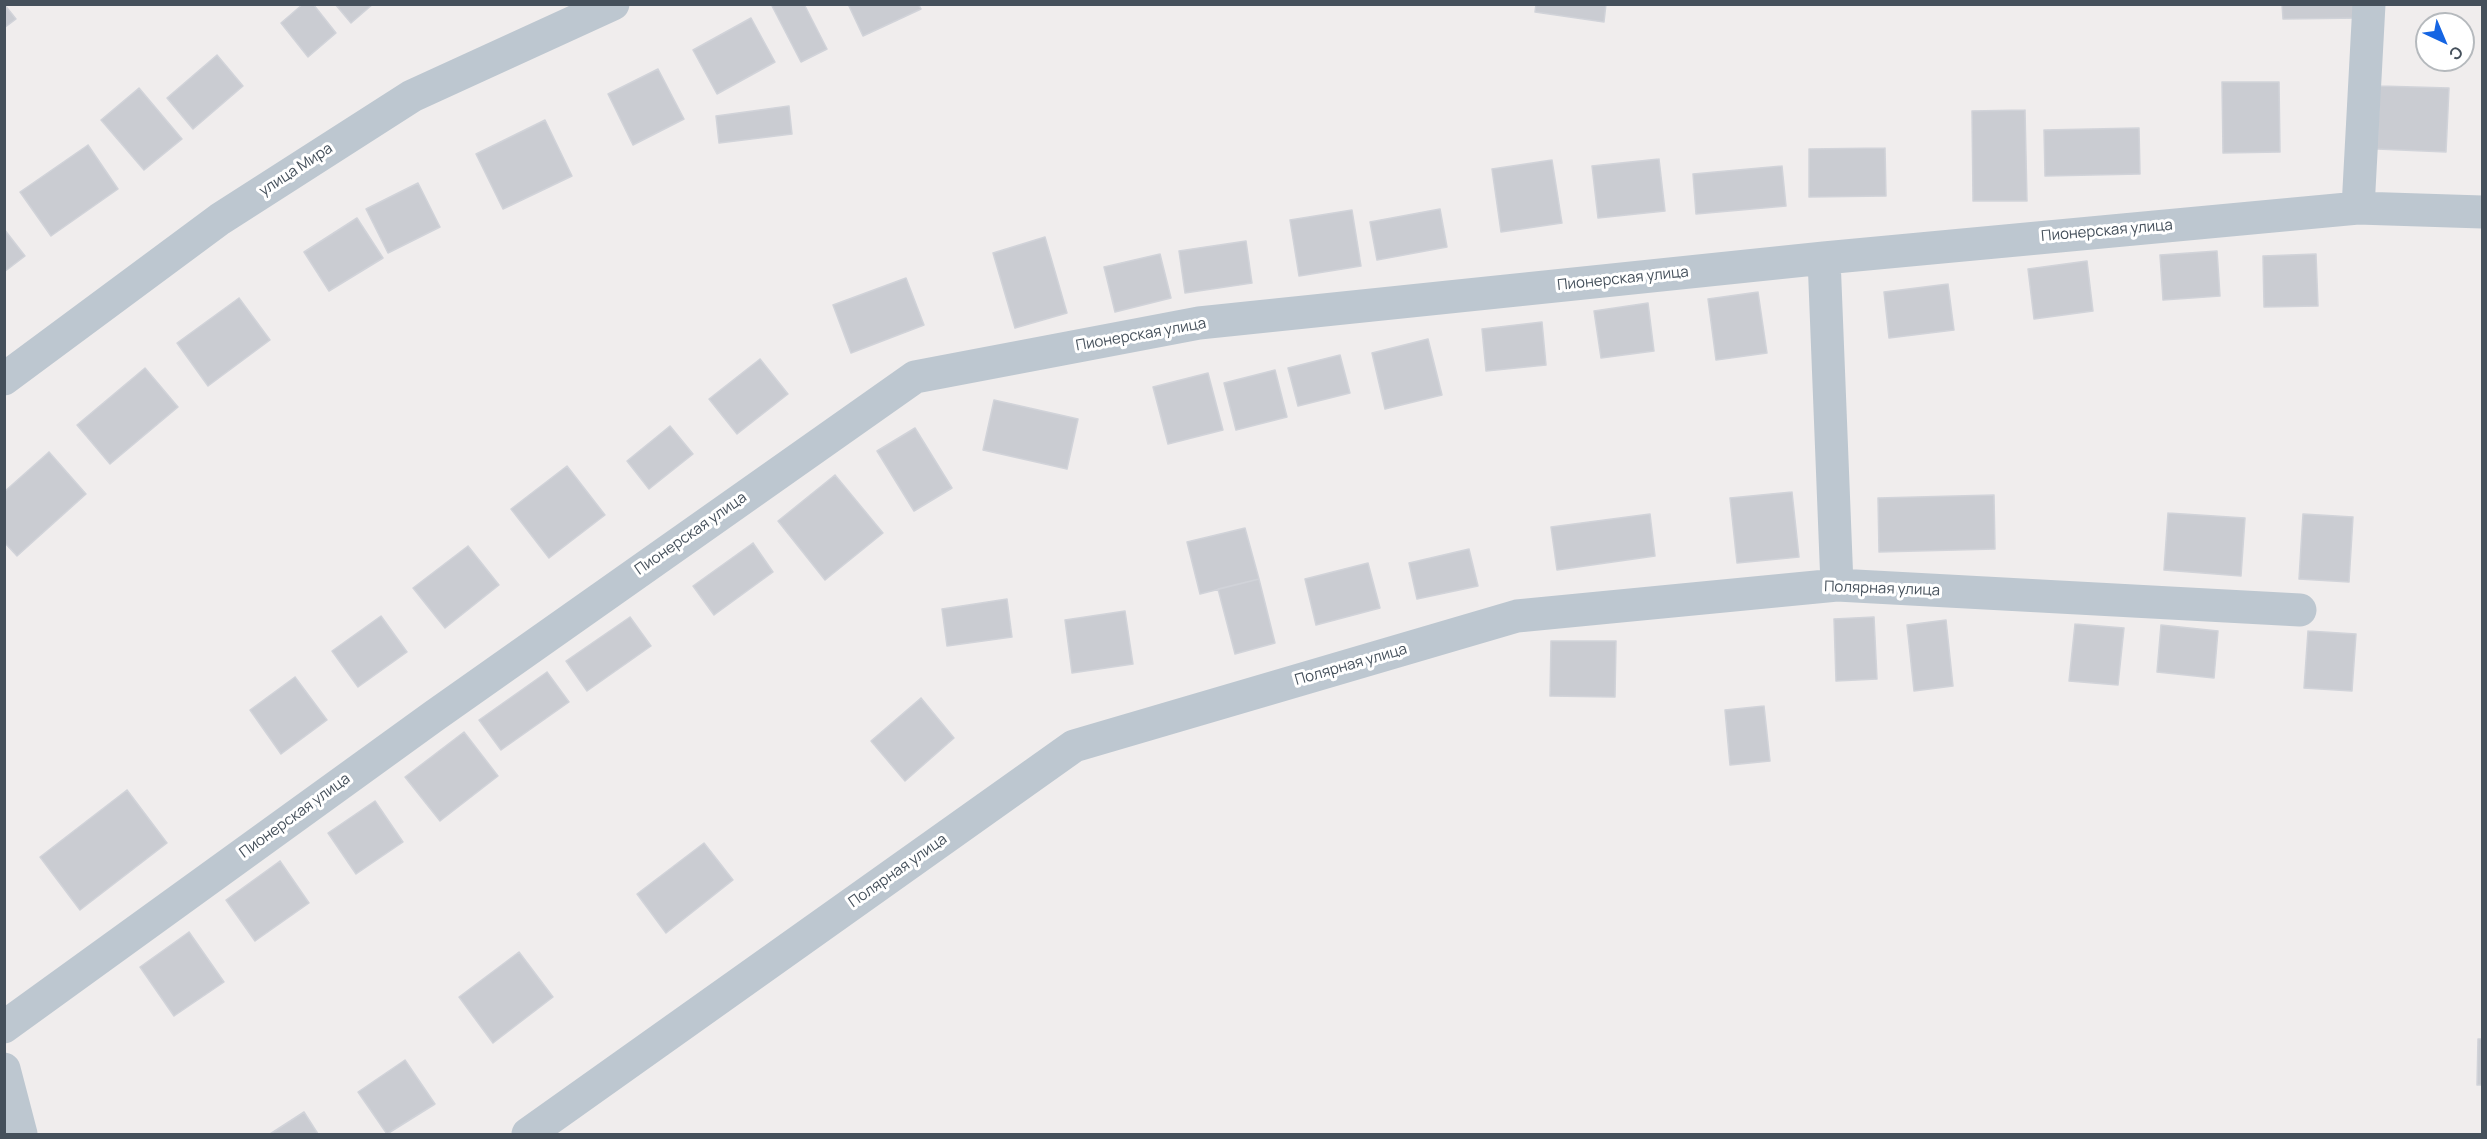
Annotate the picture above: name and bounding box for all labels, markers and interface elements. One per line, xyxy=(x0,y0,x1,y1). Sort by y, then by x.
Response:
north arrow xyxy=(2415,12,2475,72)
text: С xyxy=(2444,41,2468,66)
street label: улица Мира xyxy=(256,140,336,200)
street label: Пионерская улица xyxy=(2040,216,2174,246)
street label: Пионерская улица xyxy=(1556,263,1690,295)
street label: Пионерская улица xyxy=(1074,315,1208,355)
street label: Пионерская улица xyxy=(632,489,750,579)
street label: Полярная улица xyxy=(1824,578,1940,600)
street label: Полярная улица xyxy=(1293,640,1409,690)
street label: Пионерская улица xyxy=(236,770,354,862)
street label: Полярная улица xyxy=(845,830,951,912)

